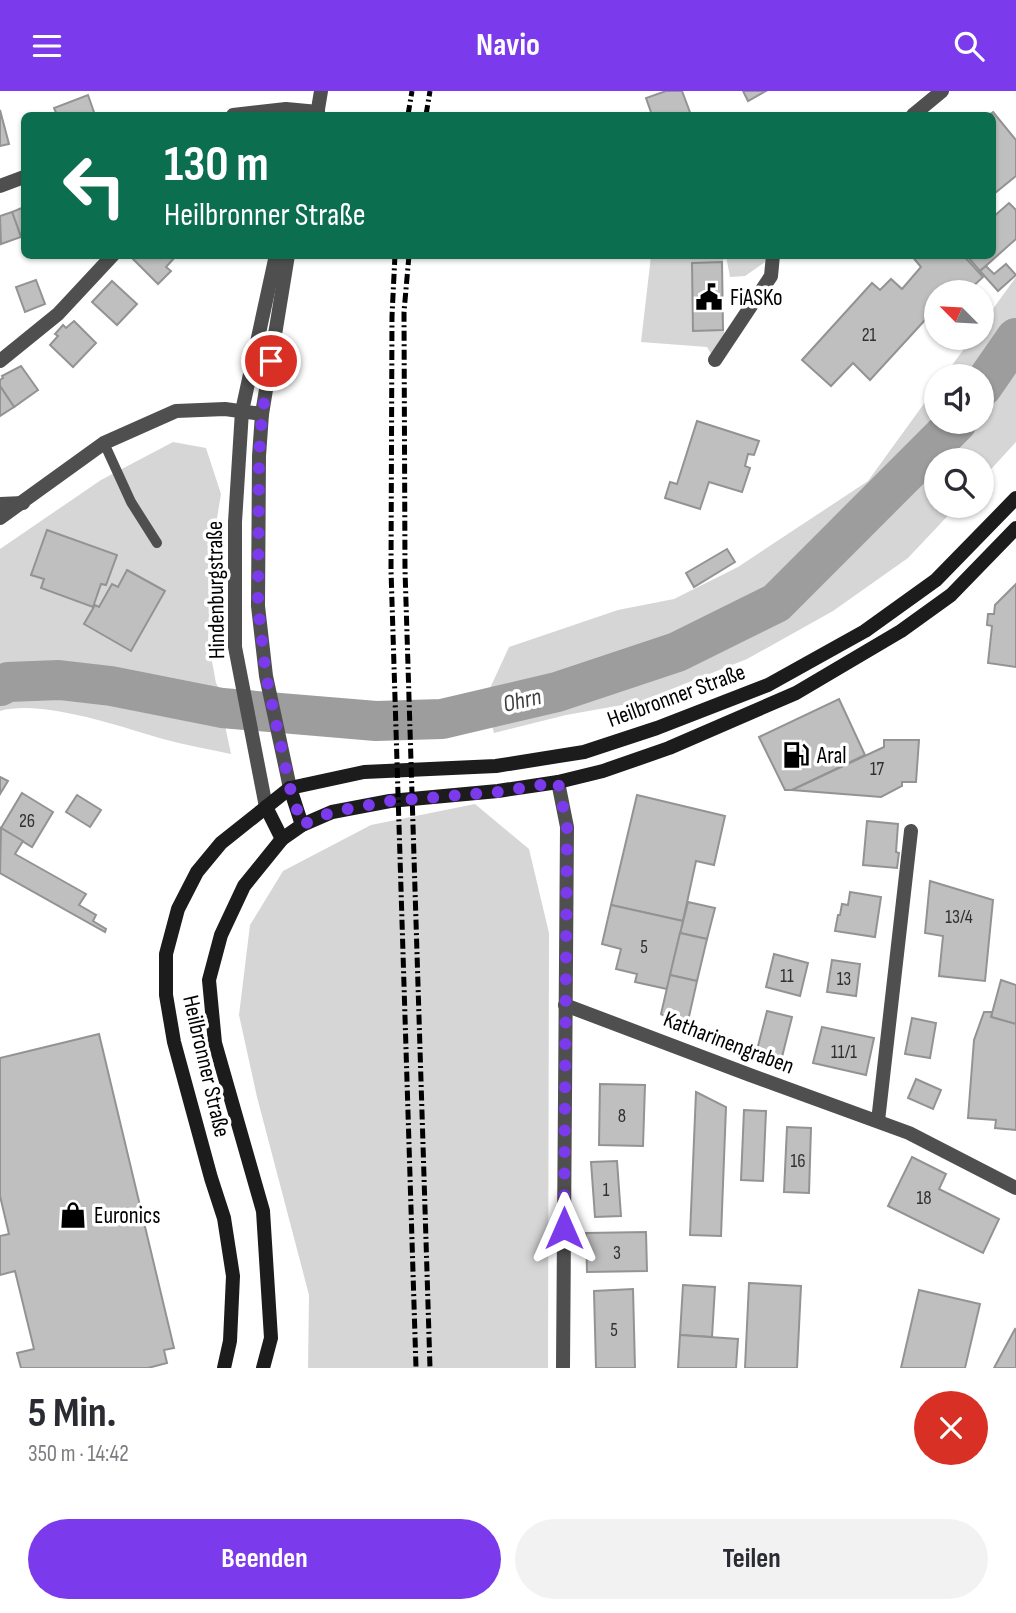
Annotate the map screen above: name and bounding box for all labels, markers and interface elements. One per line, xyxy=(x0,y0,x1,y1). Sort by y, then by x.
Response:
text: Navio xyxy=(476,26,540,65)
icon: menu xyxy=(28,27,66,65)
icon: search xyxy=(950,27,988,65)
text: 130 m xyxy=(164,136,269,195)
icon: left xyxy=(49,140,140,231)
text: Heilbronner Straße xyxy=(164,196,366,235)
north arrow xyxy=(924,280,994,350)
map controls xyxy=(924,280,994,518)
public building icon: FiASKo xyxy=(694,282,724,312)
place label: FiASKo xyxy=(730,284,783,312)
house number: 21 xyxy=(862,324,877,347)
pin xyxy=(241,331,301,391)
icon: arrive xyxy=(252,342,290,380)
button: sound xyxy=(924,364,994,434)
button: search xyxy=(924,448,994,518)
street label: Hindenburgstraße xyxy=(201,521,231,659)
street label: Heilbronner Straße xyxy=(603,658,749,734)
water label: Ohrn xyxy=(500,682,544,719)
fuel station icon: Aral xyxy=(781,740,811,770)
place label: Aral xyxy=(816,742,847,770)
house number: 17 xyxy=(870,758,885,781)
house number: 26 xyxy=(19,810,35,833)
house number: 13/4 xyxy=(945,906,973,929)
house number: 5 xyxy=(640,936,648,959)
house number: 11 xyxy=(780,965,794,988)
house number: 13 xyxy=(837,968,851,991)
street label: Heilbronner Straße xyxy=(176,993,236,1140)
street label: Katharinengraben xyxy=(659,1005,798,1081)
house number: 11/1 xyxy=(831,1041,857,1064)
house number: 8 xyxy=(618,1105,626,1128)
house number: 16 xyxy=(791,1150,805,1173)
house number: 1 xyxy=(603,1179,610,1202)
house number: 18 xyxy=(917,1187,931,1210)
position arrow xyxy=(527,1191,601,1265)
shop icon: Euronics xyxy=(58,1200,88,1230)
place label: Euronics xyxy=(94,1202,160,1230)
house number: 3 xyxy=(613,1242,621,1265)
house number: 5 xyxy=(610,1319,618,1342)
text: 5 Min. xyxy=(28,1388,116,1439)
button: close xyxy=(914,1391,988,1465)
text: 350 m · 14:42 xyxy=(28,1440,129,1468)
button: Beenden xyxy=(28,1519,501,1599)
button: Teilen xyxy=(515,1519,988,1599)

